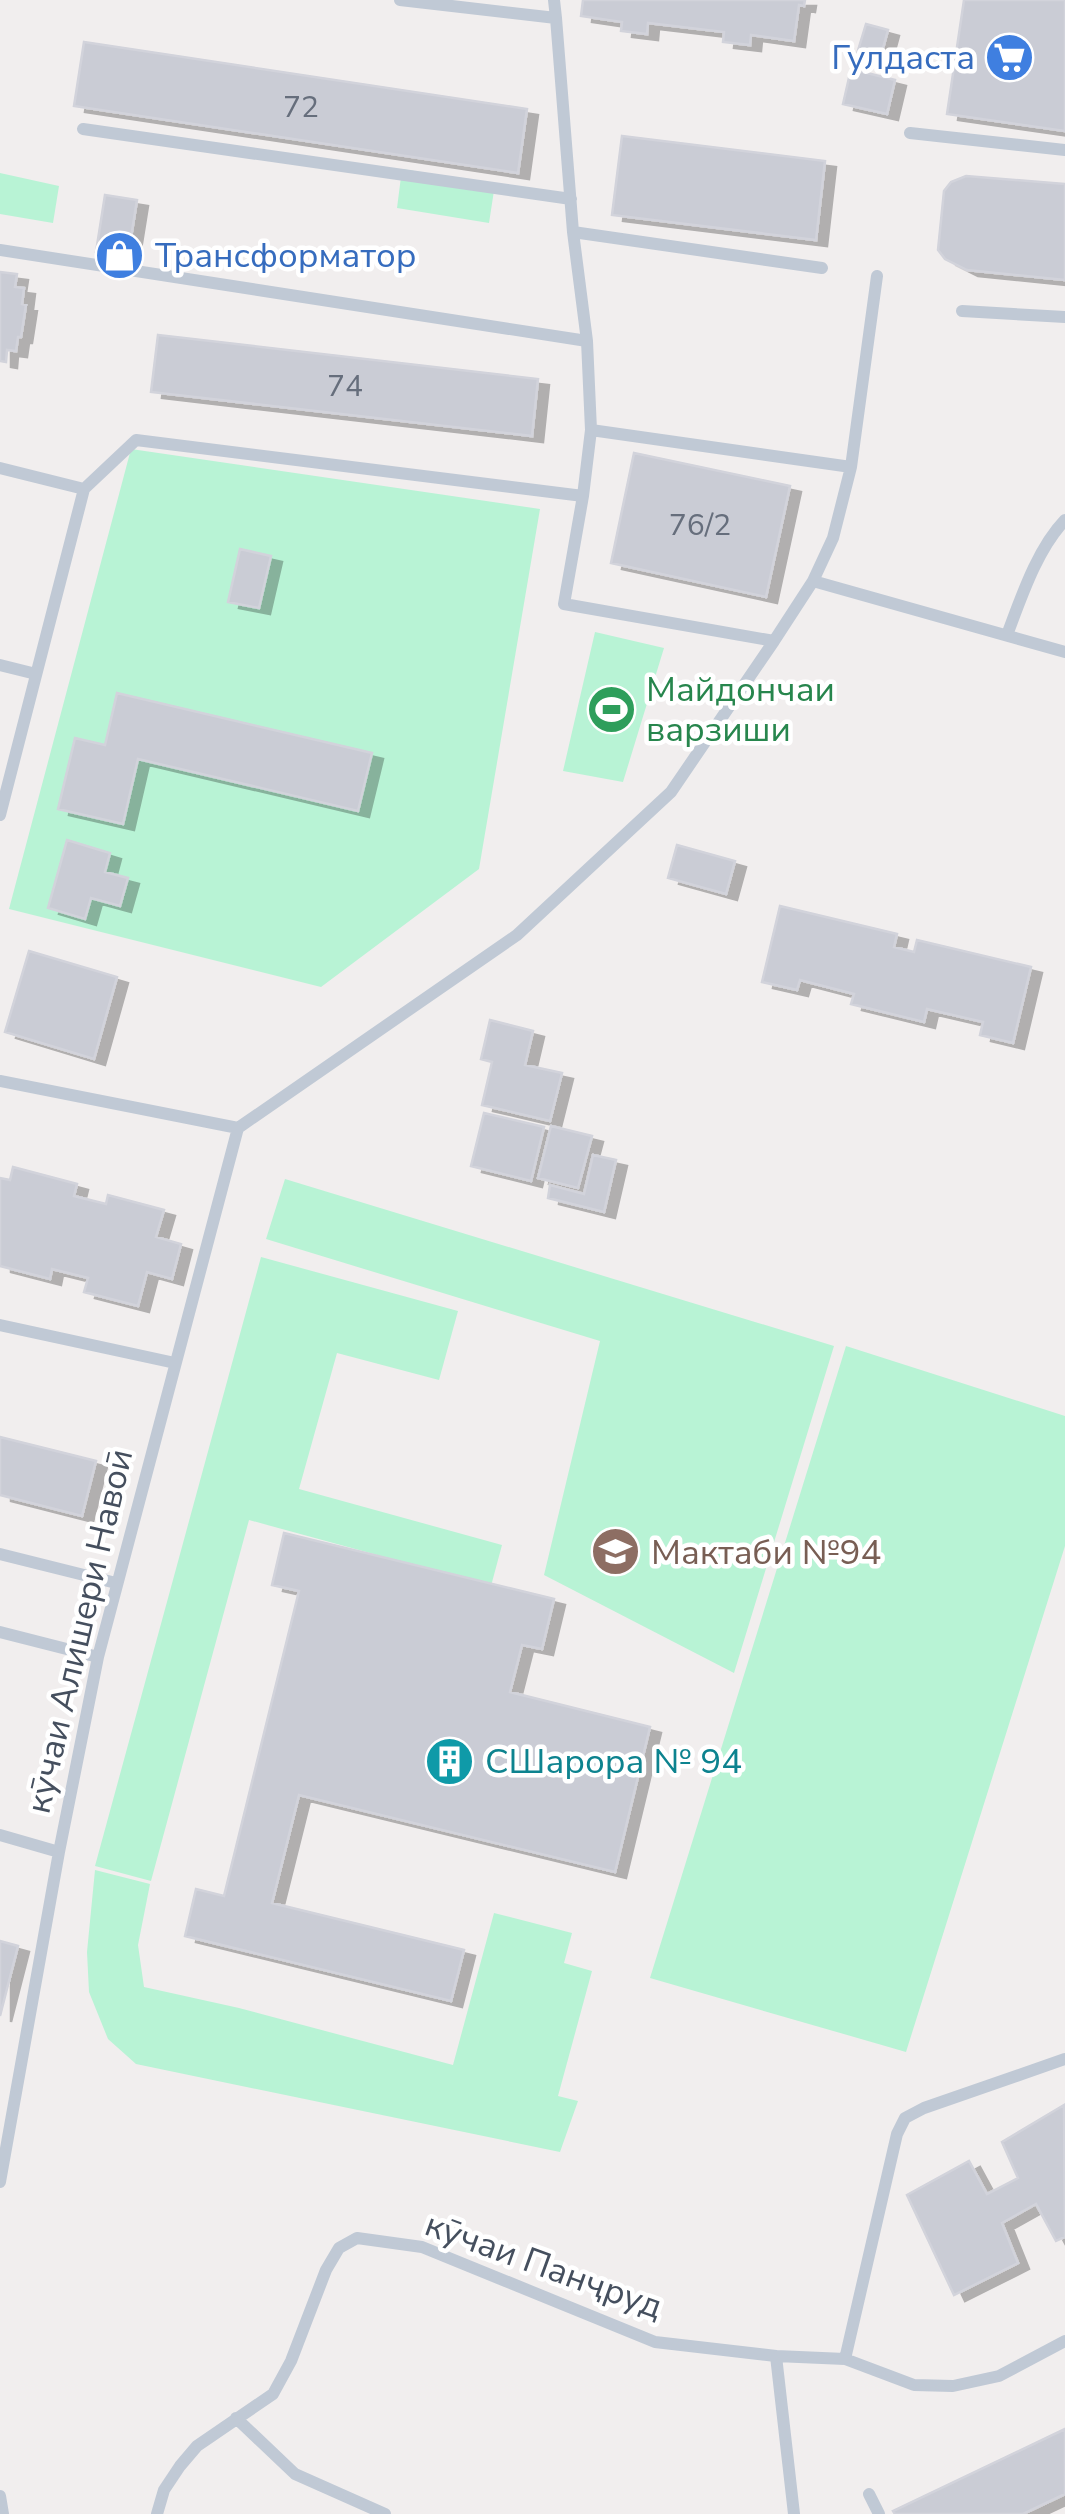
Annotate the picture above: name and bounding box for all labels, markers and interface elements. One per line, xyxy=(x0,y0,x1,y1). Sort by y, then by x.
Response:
supermarket icon: Гулдаста xyxy=(984,31,1036,83)
place label: Гулдаста xyxy=(831,34,975,81)
house number: 72 xyxy=(283,87,319,128)
shop icon: Трансформатор xyxy=(94,229,146,281)
place label: Трансформатор xyxy=(155,232,416,279)
house number: 74 xyxy=(327,366,363,407)
house number: 76/2 xyxy=(669,505,731,546)
place label: Майдончаи варзиши xyxy=(646,666,835,753)
sports icon: Майдончаи варзиши xyxy=(585,683,637,735)
street label: кӯчаи Алишери Навоӣ xyxy=(15,1444,144,1818)
school or university icon: Мактаби №94 xyxy=(590,1526,642,1578)
place label: Мактаби №94 xyxy=(651,1529,882,1576)
building icon: СШарора № 94 xyxy=(424,1735,476,1787)
place label: СШарора № 94 xyxy=(485,1738,742,1785)
street label: кӯчаи Панҷруд xyxy=(419,2201,669,2330)

